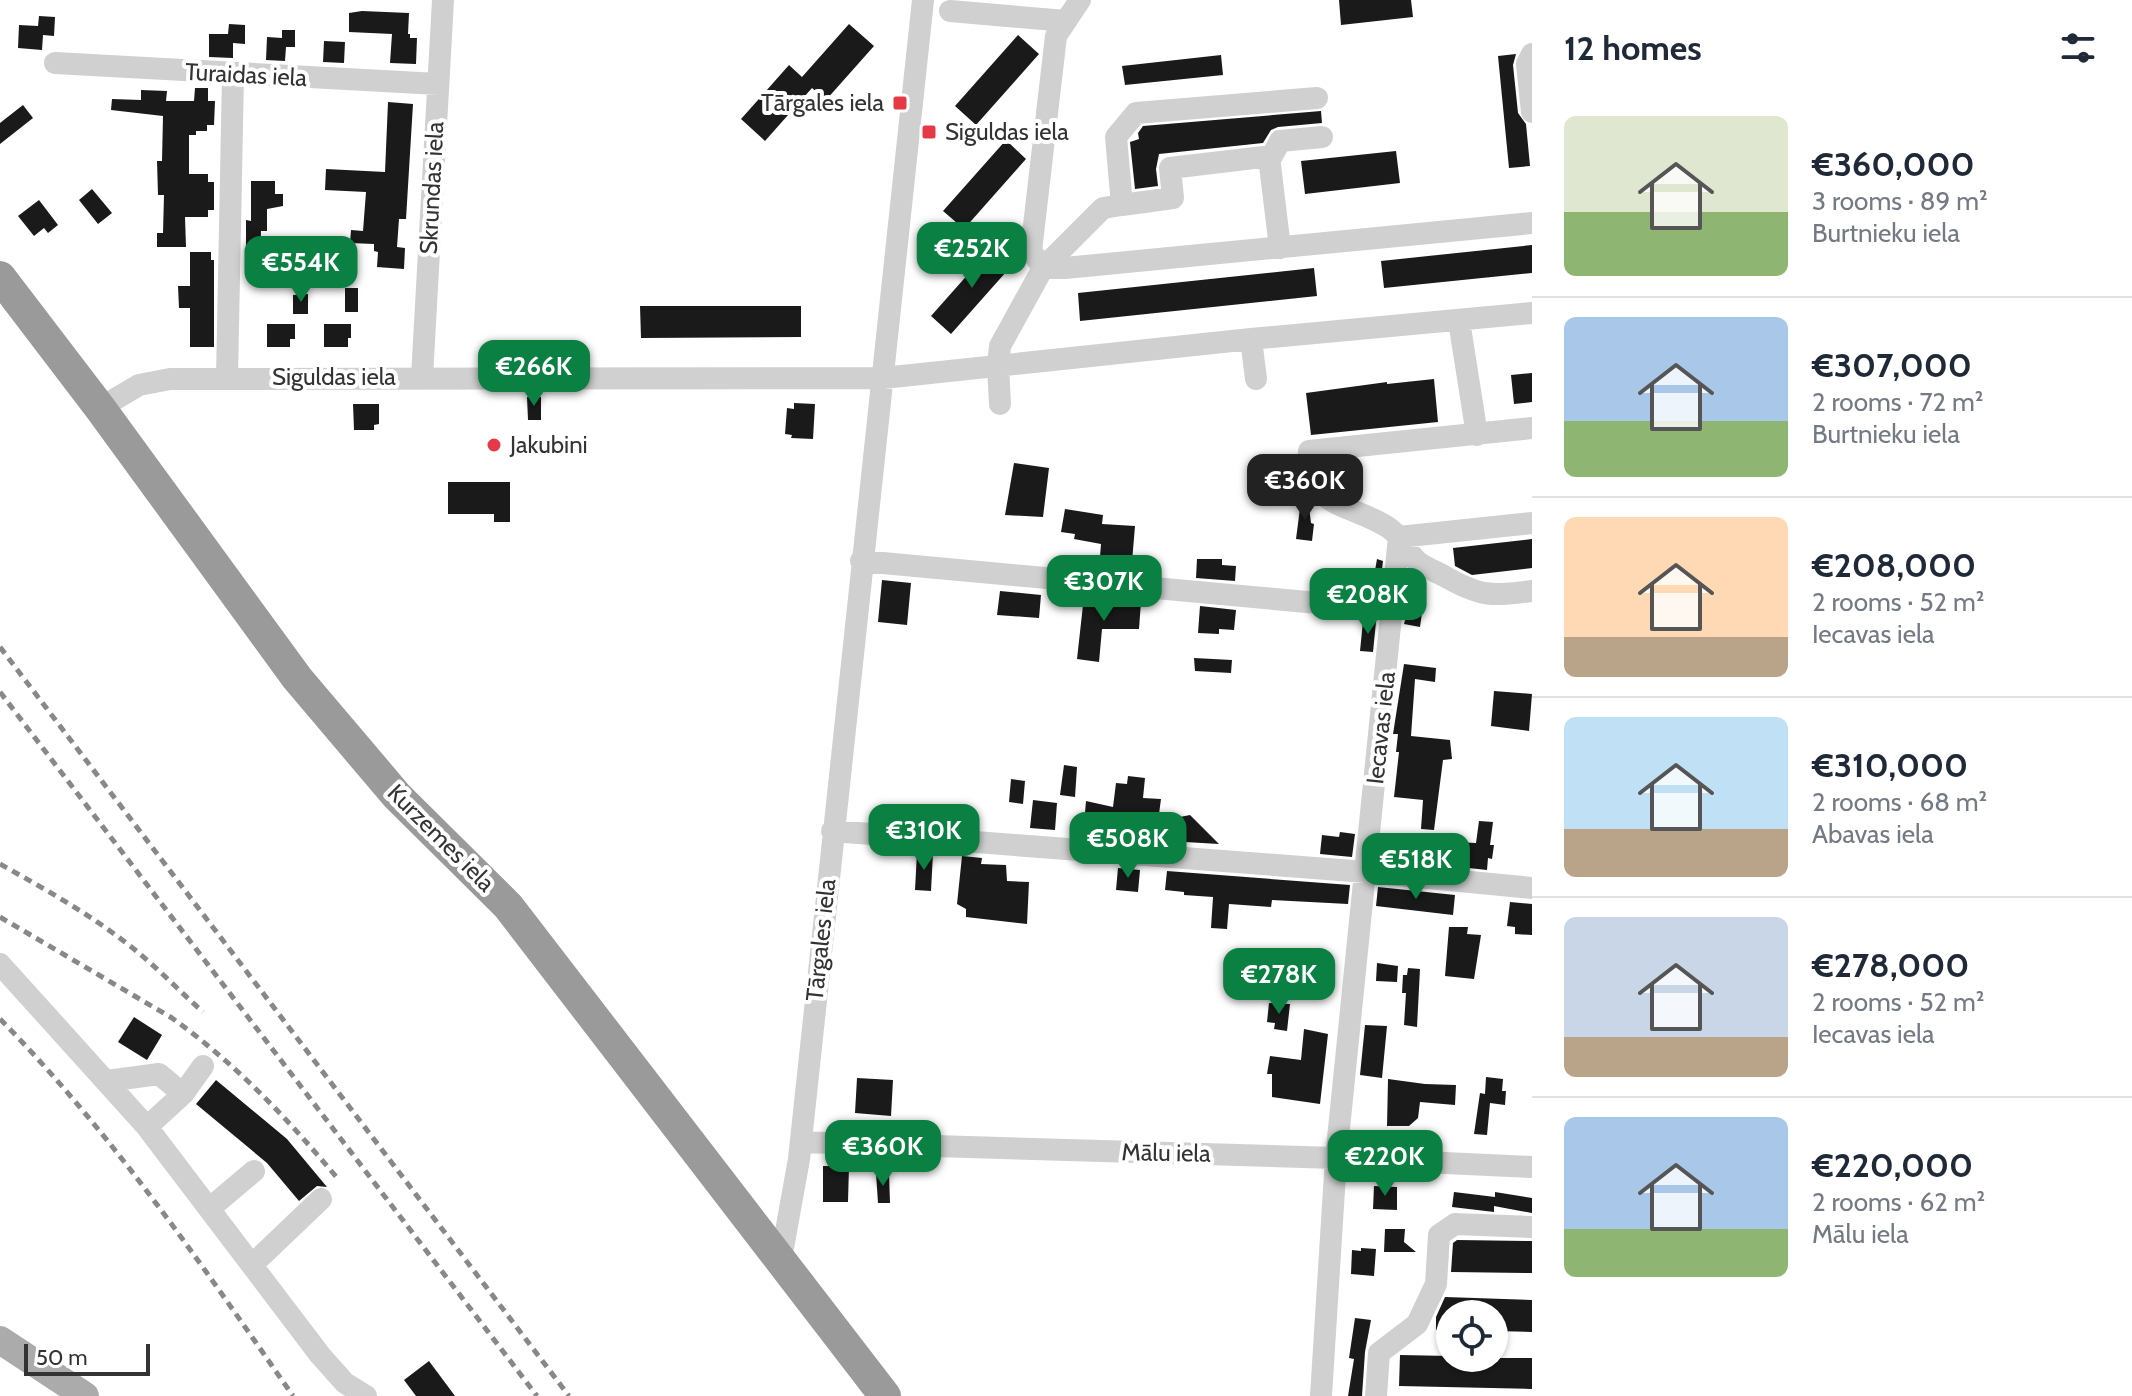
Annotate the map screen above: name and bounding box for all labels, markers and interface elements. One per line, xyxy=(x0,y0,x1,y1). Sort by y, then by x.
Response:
icon: filters xyxy=(2056,26,2100,70)
text: 12 homes xyxy=(1564,27,1702,69)
street label: Turaidas iela xyxy=(184,57,308,92)
place label: Tārgales iela xyxy=(761,88,884,117)
marker: Tārgales iela xyxy=(891,94,909,112)
place label: Siguldas iela xyxy=(945,117,1069,146)
street label: Skrundas iela xyxy=(414,120,449,255)
marker: Siguldas iela xyxy=(920,123,938,141)
text: €360,000 xyxy=(1812,143,1974,185)
icon: home xyxy=(1628,148,1724,244)
text: 3 rooms · 89 m² xyxy=(1812,185,1988,217)
text: Burtnieku iela xyxy=(1812,217,1960,249)
pin: €252K xyxy=(916,222,1028,290)
text: €252K xyxy=(935,232,1009,264)
pin: €554K xyxy=(245,236,357,304)
text: €554K xyxy=(262,246,340,278)
pin: €266K xyxy=(478,340,590,408)
text: €307,000 xyxy=(1812,344,1972,386)
icon: home xyxy=(1628,349,1724,445)
text: €266K xyxy=(496,350,572,382)
street label: Siguldas iela xyxy=(272,362,396,391)
text: 2 rooms · 72 m² xyxy=(1812,386,1983,418)
text: Burtnieku iela xyxy=(1812,418,1960,450)
place label: Jakubini xyxy=(509,430,588,459)
marker: Jakubini xyxy=(485,436,503,454)
pin: €360K xyxy=(1249,454,1361,522)
text: €360K xyxy=(1265,464,1345,496)
text: €208,000 xyxy=(1812,544,1976,586)
icon: home xyxy=(1628,549,1724,645)
pin: €307K xyxy=(1048,555,1160,623)
text: €307K xyxy=(1065,565,1143,597)
pin: €208K xyxy=(1312,568,1424,636)
text: €208K xyxy=(1328,578,1408,610)
text: 2 rooms · 52 m² xyxy=(1812,586,1984,618)
text: Iecavas iela xyxy=(1812,618,1935,650)
street label: Iecavas iela xyxy=(1360,670,1401,786)
text: €310,000 xyxy=(1812,744,1968,786)
icon: home xyxy=(1628,749,1724,845)
street label: Kurzemes iela xyxy=(382,778,501,898)
text: 2 rooms · 68 m² xyxy=(1812,786,1987,818)
pin: €310K xyxy=(868,804,980,872)
pin: €508K xyxy=(1072,812,1184,880)
text: €310K xyxy=(887,814,961,846)
text: Abavas iela xyxy=(1812,818,1934,850)
text: €508K xyxy=(1088,822,1169,854)
pin: €518K xyxy=(1360,833,1472,901)
text: €518K xyxy=(1380,843,1452,875)
street label: Tārgales iela xyxy=(800,877,841,1003)
text: €278,000 xyxy=(1812,944,1969,986)
pin: €278K xyxy=(1223,948,1335,1016)
icon: home xyxy=(1628,949,1724,1045)
text: €278K xyxy=(1241,958,1317,990)
text: 2 rooms · 52 m² xyxy=(1812,986,1984,1018)
text: Iecavas iela xyxy=(1812,1018,1935,1050)
pin: €360K xyxy=(827,1120,939,1188)
text: €360K xyxy=(843,1130,923,1162)
pin: €220K xyxy=(1329,1130,1441,1198)
street label: Mālu iela xyxy=(1121,1137,1211,1168)
text: €220K xyxy=(1346,1140,1424,1172)
text: €220,000 xyxy=(1812,1144,1973,1186)
icon: home xyxy=(1628,1149,1724,1245)
text: 2 rooms · 62 m² xyxy=(1812,1186,1985,1218)
text: Mālu iela xyxy=(1812,1218,1909,1250)
map controls xyxy=(1436,1300,1508,1372)
button: locate xyxy=(1436,1300,1508,1372)
scale bar xyxy=(24,1340,150,1376)
text: 50 m xyxy=(36,1344,88,1371)

